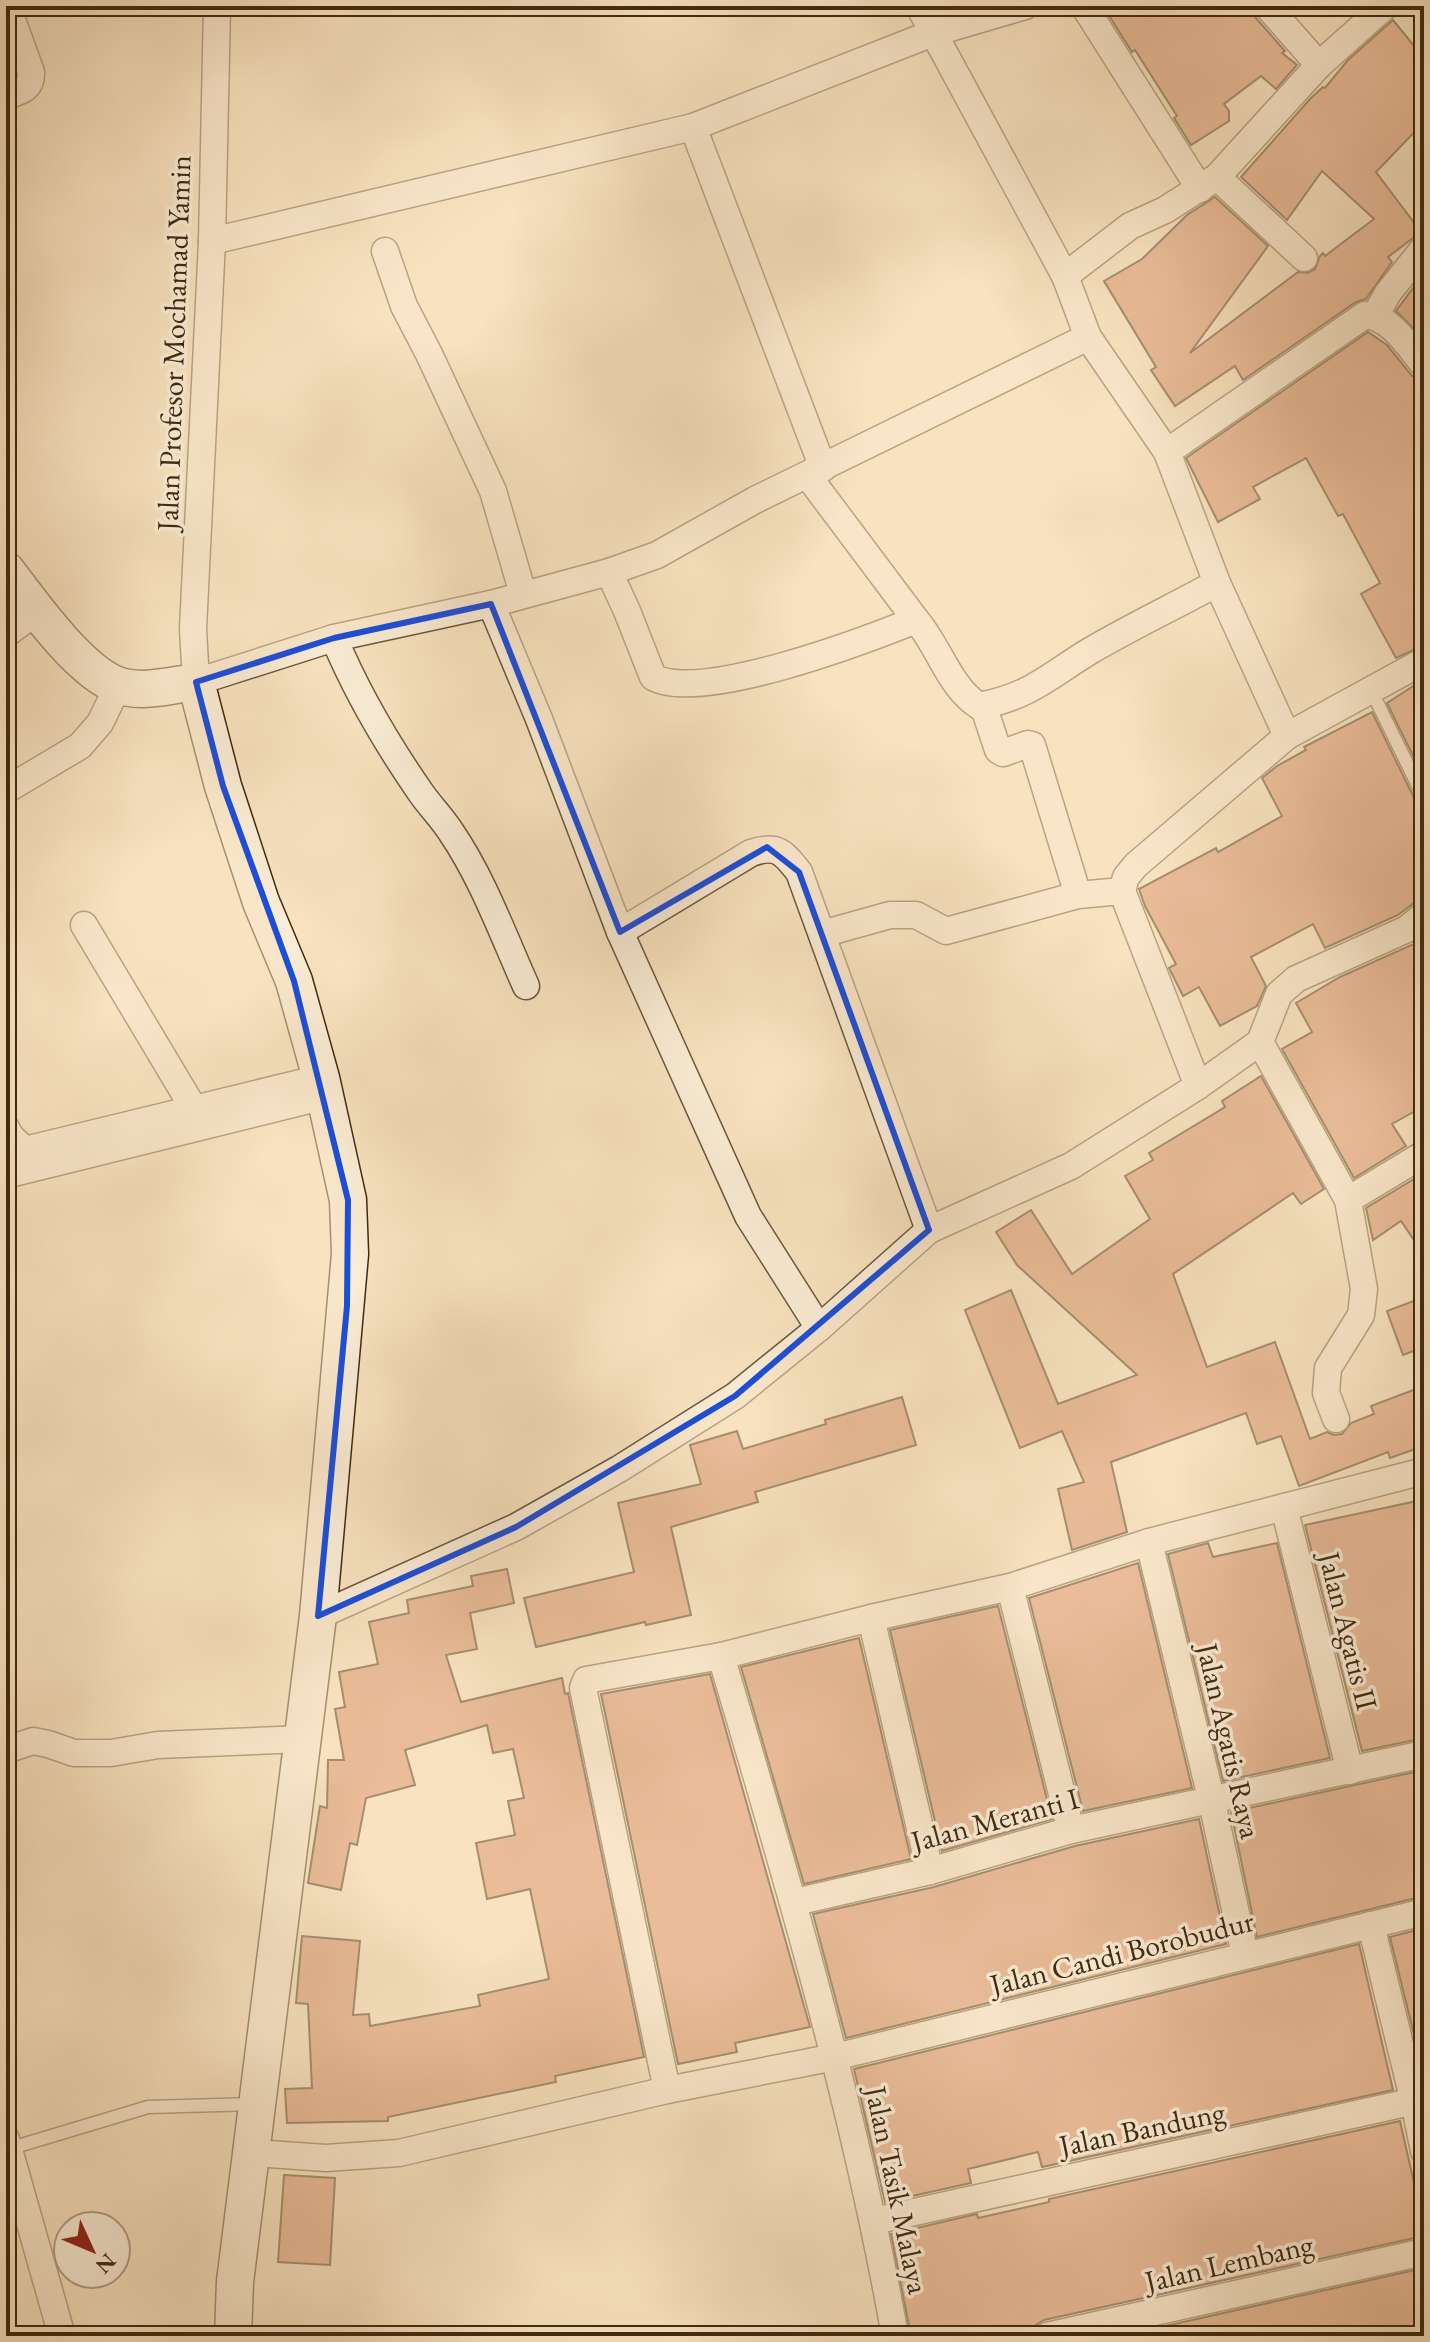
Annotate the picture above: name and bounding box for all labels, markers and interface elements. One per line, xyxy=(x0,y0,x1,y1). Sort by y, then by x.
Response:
street label: Jalan Profesor Mochamad Yamin xyxy=(147,154,200,534)
street label: Jalan Agatis II xyxy=(1309,1545,1387,1714)
street label: Jalan Agatis Raya xyxy=(1187,1637,1271,1842)
street label: Jalan Meranti I xyxy=(904,1778,1083,1861)
street label: Jalan Candi Borobudur xyxy=(983,1901,1258,2005)
street label: Jalan Tasik Malaya xyxy=(856,2080,939,2297)
street label: Jalan Bandung xyxy=(1053,2092,1229,2166)
north arrow xyxy=(52,2210,132,2290)
street label: Jalan Lembang xyxy=(1138,2224,1318,2301)
text: N xyxy=(89,2247,123,2280)

